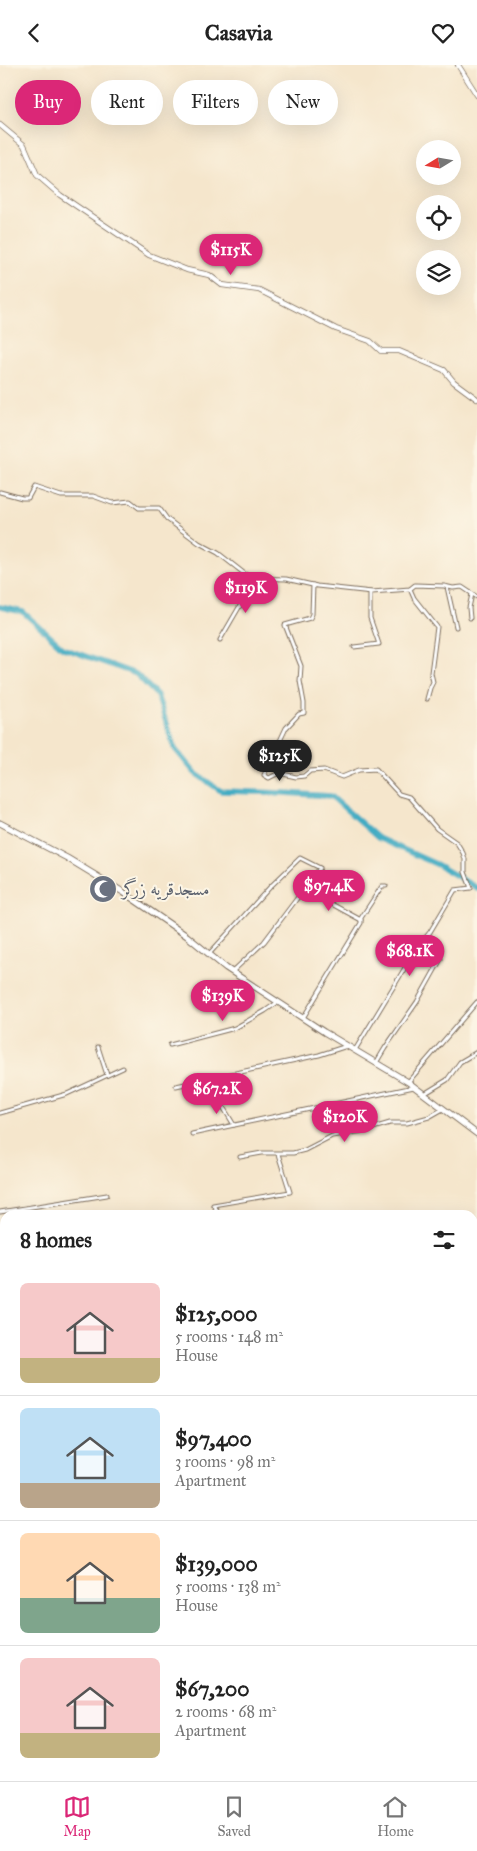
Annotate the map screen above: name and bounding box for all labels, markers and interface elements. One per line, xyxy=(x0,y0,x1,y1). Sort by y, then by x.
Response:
icon: back xyxy=(20,19,48,47)
text: Casavia xyxy=(205,19,272,46)
icon: heart xyxy=(429,19,457,47)
chip: Buy xyxy=(15,80,81,125)
chip: Rent xyxy=(91,80,163,125)
chip: Filters xyxy=(173,80,258,125)
chip: New xyxy=(268,80,338,125)
north arrow xyxy=(416,140,461,185)
map controls xyxy=(416,140,461,295)
button: locate xyxy=(416,195,461,240)
pin: $115K xyxy=(196,233,266,276)
text: $115K xyxy=(211,240,251,259)
button: layers xyxy=(416,250,461,295)
pin: $119K xyxy=(211,571,281,614)
text: $119K xyxy=(225,578,267,597)
pin: $125K xyxy=(245,739,315,782)
text: $125K xyxy=(259,746,301,765)
pin: $97.4K xyxy=(288,869,370,912)
mosque icon: مسجدقریه زرگر xyxy=(88,874,118,904)
text: $97.4K xyxy=(304,876,354,895)
place label: مسجدقریه زرگر xyxy=(120,877,209,901)
pin: $68.1K xyxy=(369,935,451,977)
text: $68.1K xyxy=(386,941,434,960)
pin: $139K xyxy=(188,979,258,1022)
text: $139K xyxy=(202,986,244,1005)
pin: $67.2K xyxy=(176,1073,258,1115)
text: $67.2K xyxy=(193,1079,241,1098)
pin: $120K xyxy=(310,1101,380,1143)
text: $120K xyxy=(323,1107,367,1126)
icon: filters xyxy=(430,1226,458,1254)
text: 8 homes xyxy=(20,1227,92,1253)
text: $125,000 xyxy=(175,1301,257,1327)
icon: home xyxy=(60,1303,120,1363)
text: 5 rooms · 148 m² xyxy=(175,1327,283,1346)
text: House xyxy=(175,1346,218,1365)
text: $97,400 xyxy=(175,1426,252,1452)
icon: home xyxy=(60,1428,120,1488)
text: 3 rooms · 98 m² xyxy=(175,1452,275,1471)
text: Apartment xyxy=(175,1471,247,1490)
text: $139,000 xyxy=(175,1551,258,1577)
icon: home xyxy=(60,1553,120,1613)
text: 5 rooms · 138 m² xyxy=(175,1577,281,1596)
text: House xyxy=(175,1596,218,1615)
text: $67,200 xyxy=(175,1676,250,1702)
icon: home xyxy=(60,1678,120,1738)
text: 2 rooms · 68 m² xyxy=(175,1702,276,1721)
text: Apartment xyxy=(175,1721,247,1740)
tab: Map xyxy=(63,1793,91,1840)
tab: Saved xyxy=(218,1793,251,1840)
tab: Home xyxy=(377,1793,414,1840)

